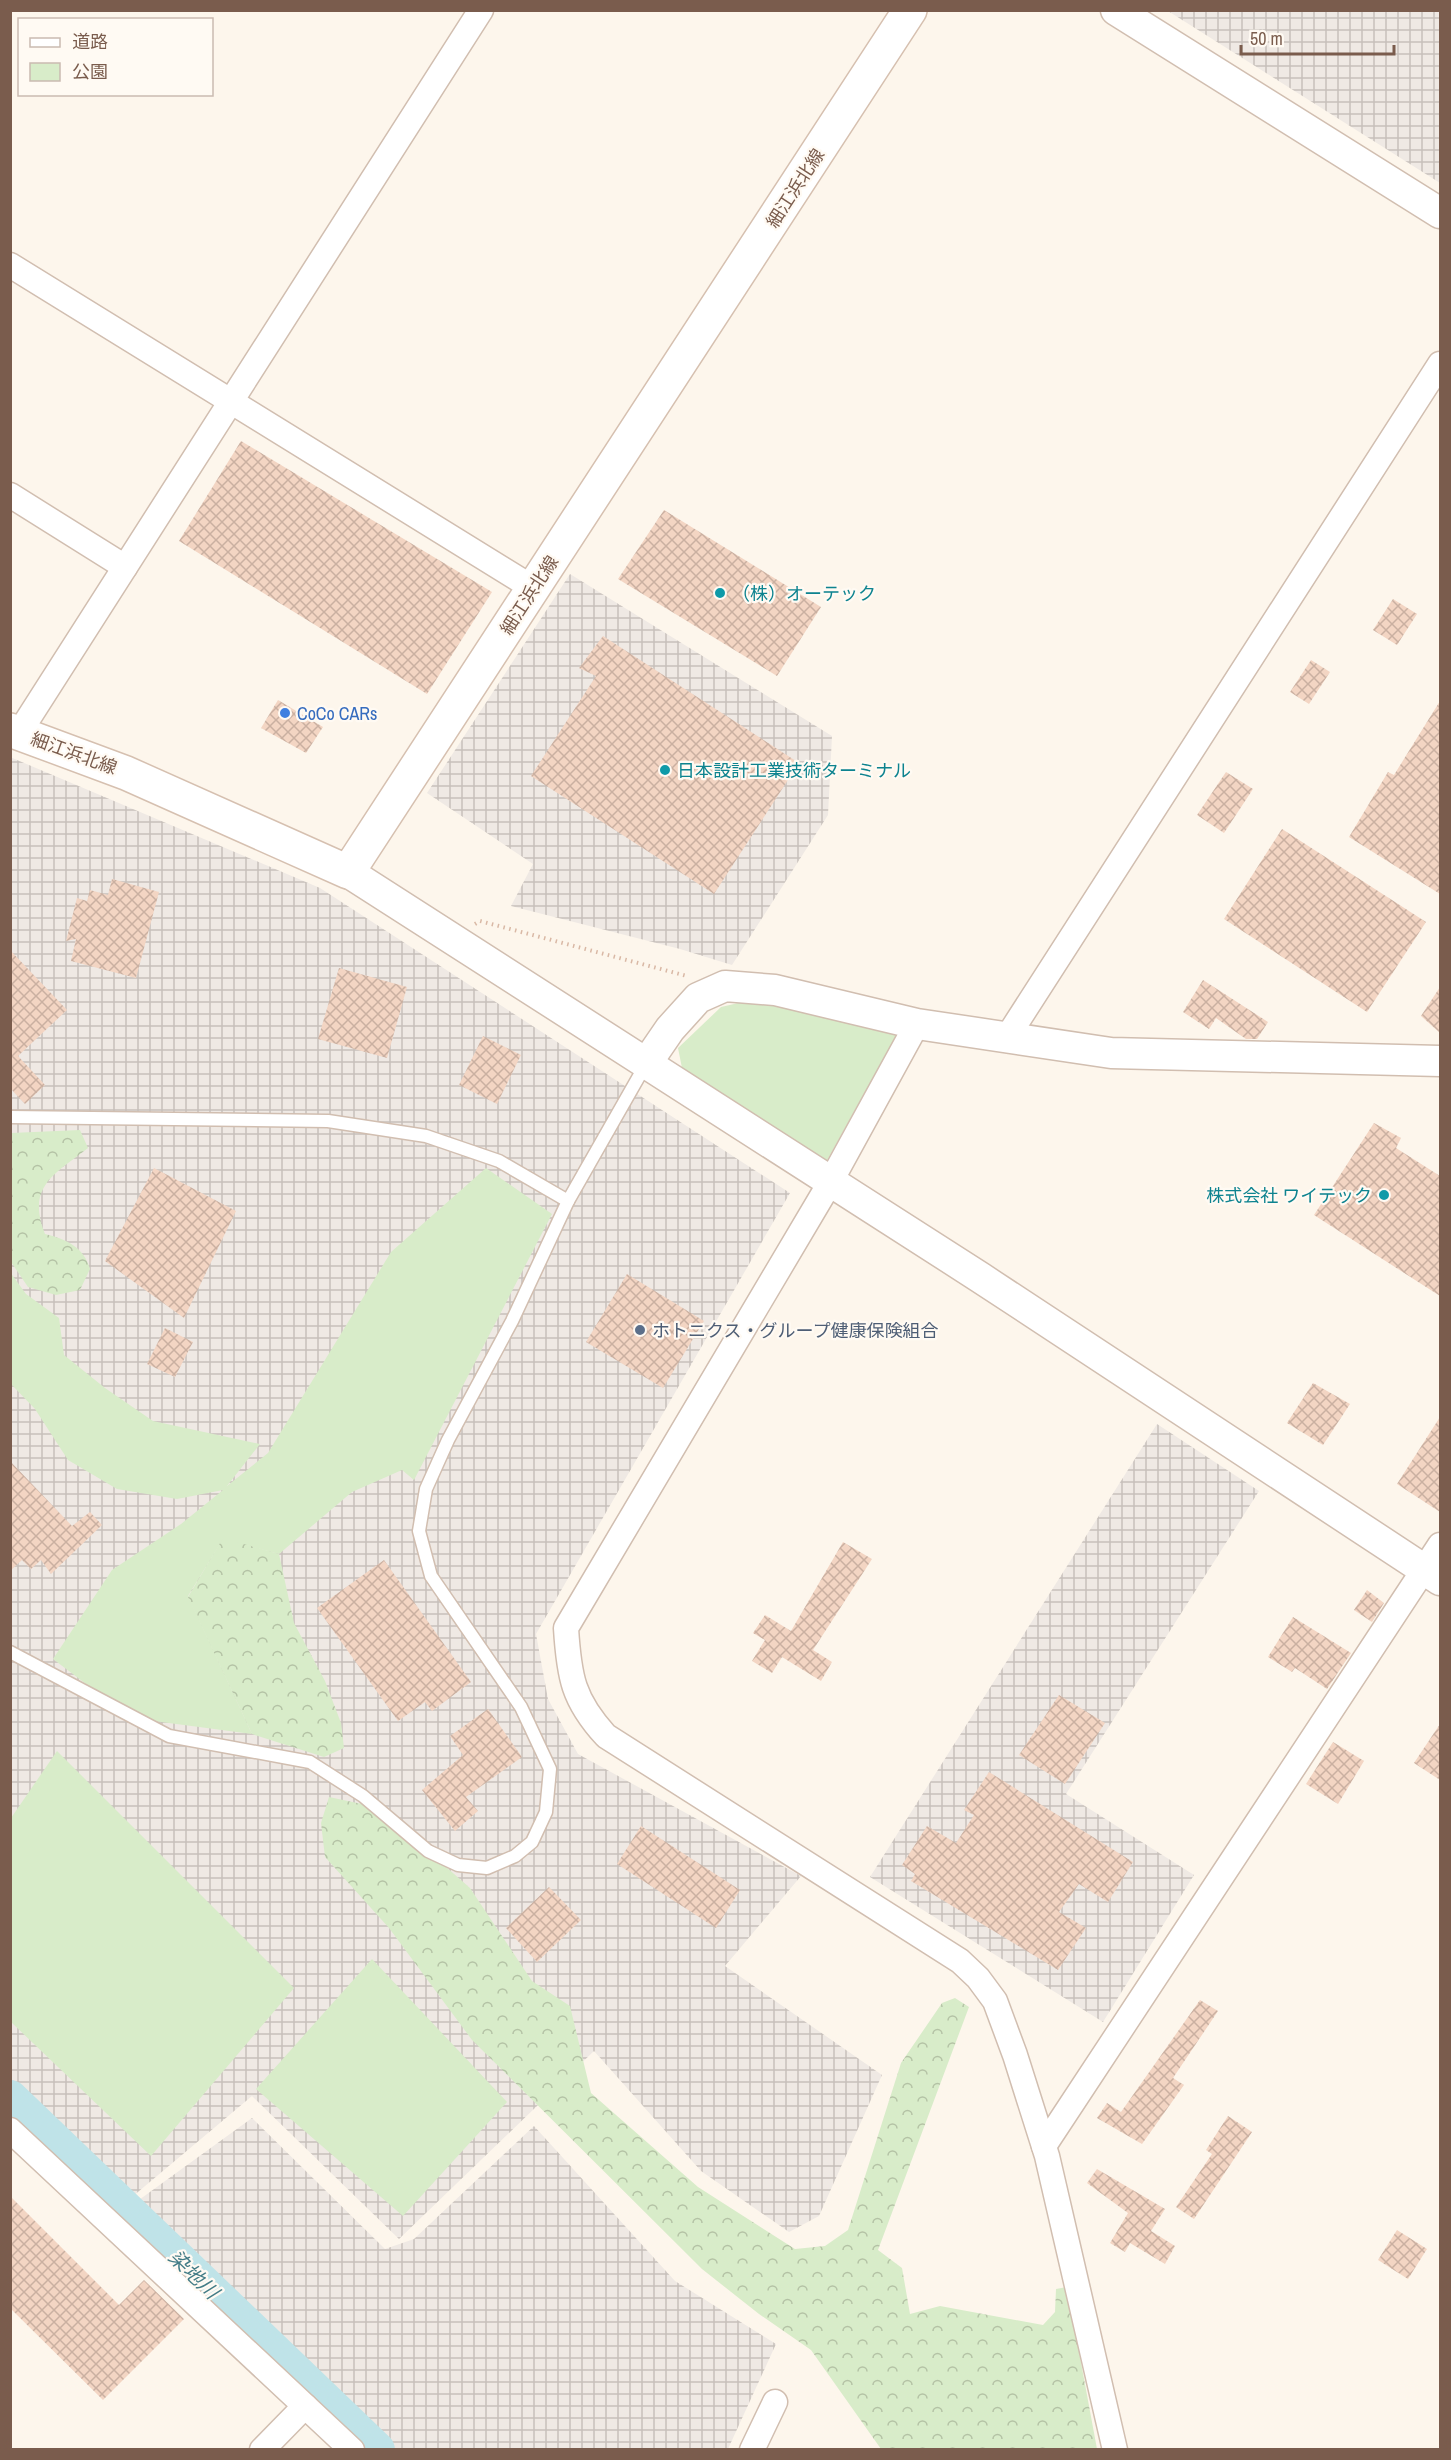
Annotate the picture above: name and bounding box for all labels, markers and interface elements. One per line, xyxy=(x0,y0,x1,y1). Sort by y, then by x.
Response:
legend xyxy=(18,18,213,96)
scale bar xyxy=(1241,18,1394,56)
text: 50 m xyxy=(1250,26,1283,51)
text: 道路 xyxy=(72,29,108,54)
text: 公園 xyxy=(72,59,108,84)
street label: 細江浜北線 xyxy=(760,143,830,233)
street label: 細江浜北線 xyxy=(494,550,564,640)
place label: （株）オーテック xyxy=(732,581,876,606)
marker: （株）オーテック xyxy=(713,586,727,600)
place label: CoCo CARs xyxy=(297,701,377,726)
marker: CoCo CARs xyxy=(278,706,292,720)
street label: 細江浜北線 xyxy=(27,726,121,780)
place label: 日本設計工業技術ターミナル xyxy=(677,758,911,783)
marker: 日本設計工業技術ターミナル xyxy=(658,763,672,777)
place label: 株式会社 ワイテック xyxy=(1206,1183,1372,1208)
marker: 株式会社 ワイテック xyxy=(1377,1188,1391,1202)
place label: ホトニクス・グループ健康保険組合 xyxy=(652,1318,938,1343)
marker: ホトニクス・グループ健康保険組合 xyxy=(633,1323,647,1337)
water label: 染地川 xyxy=(163,2243,226,2306)

